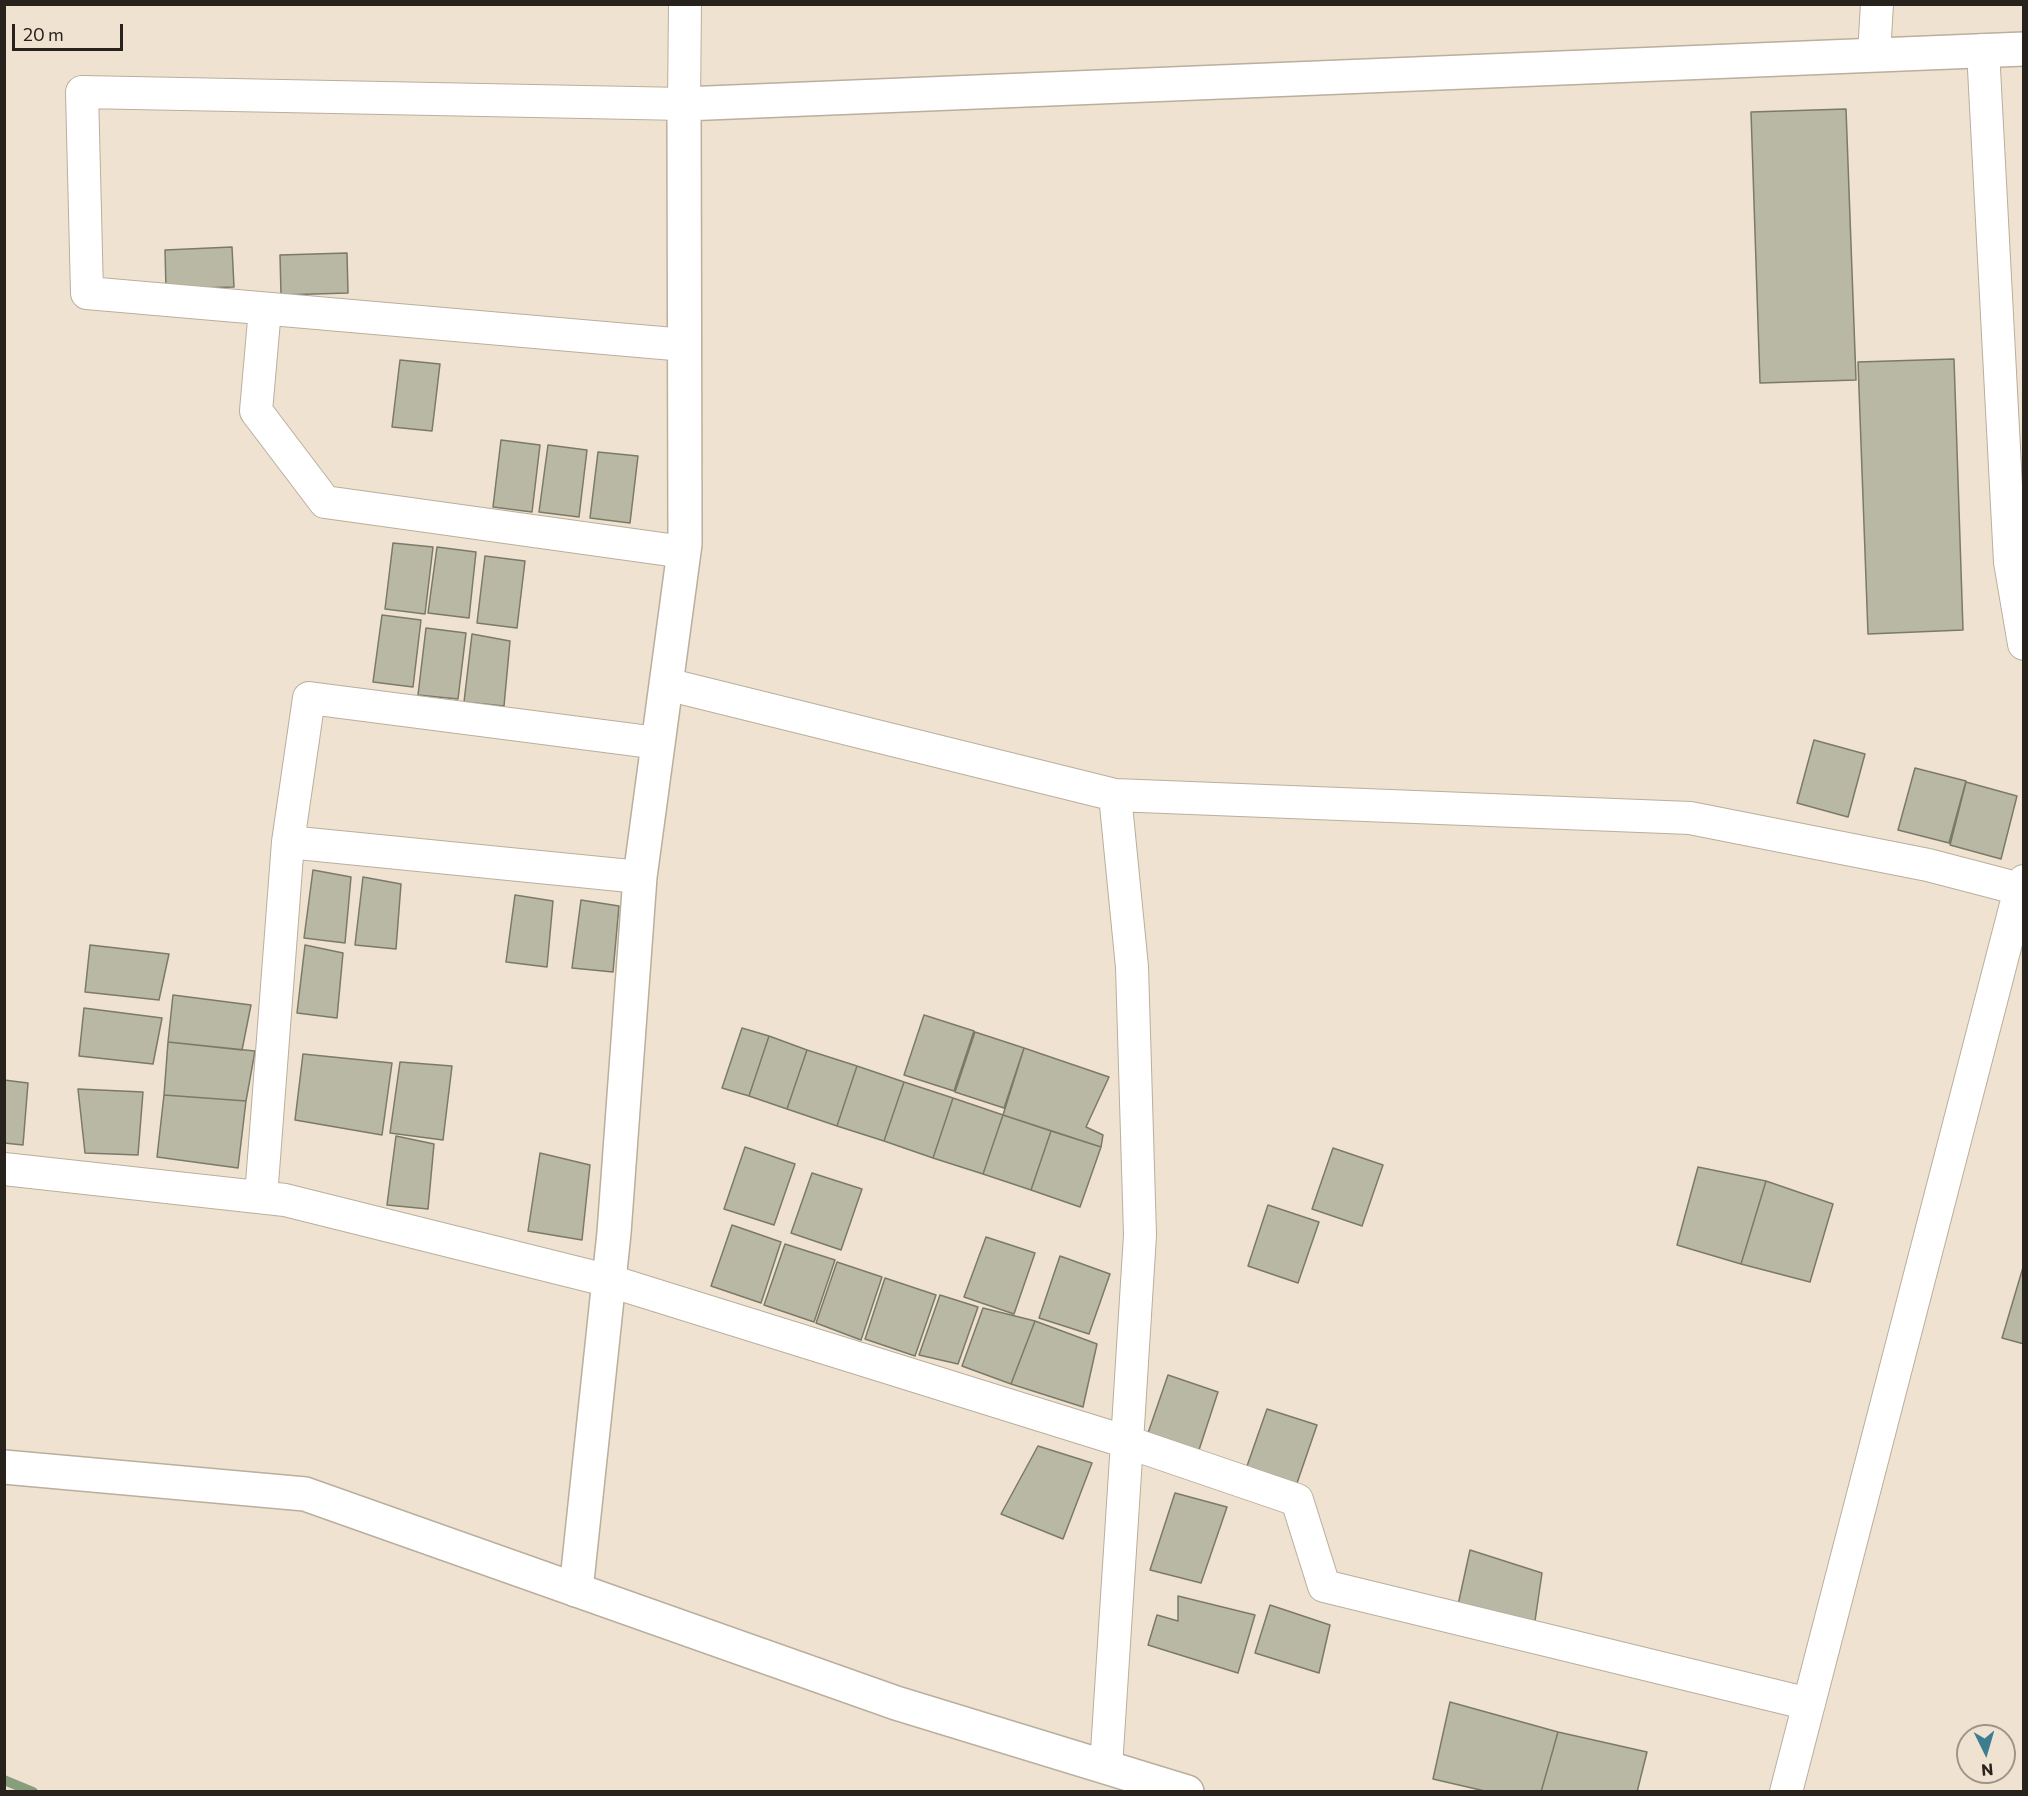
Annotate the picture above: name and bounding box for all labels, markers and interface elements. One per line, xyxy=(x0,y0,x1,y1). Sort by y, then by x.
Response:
scale bar xyxy=(15,12,126,50)
text: 20 m xyxy=(23,23,64,45)
north arrow xyxy=(1956,1724,2016,1784)
text: N xyxy=(1981,1760,1994,1780)

